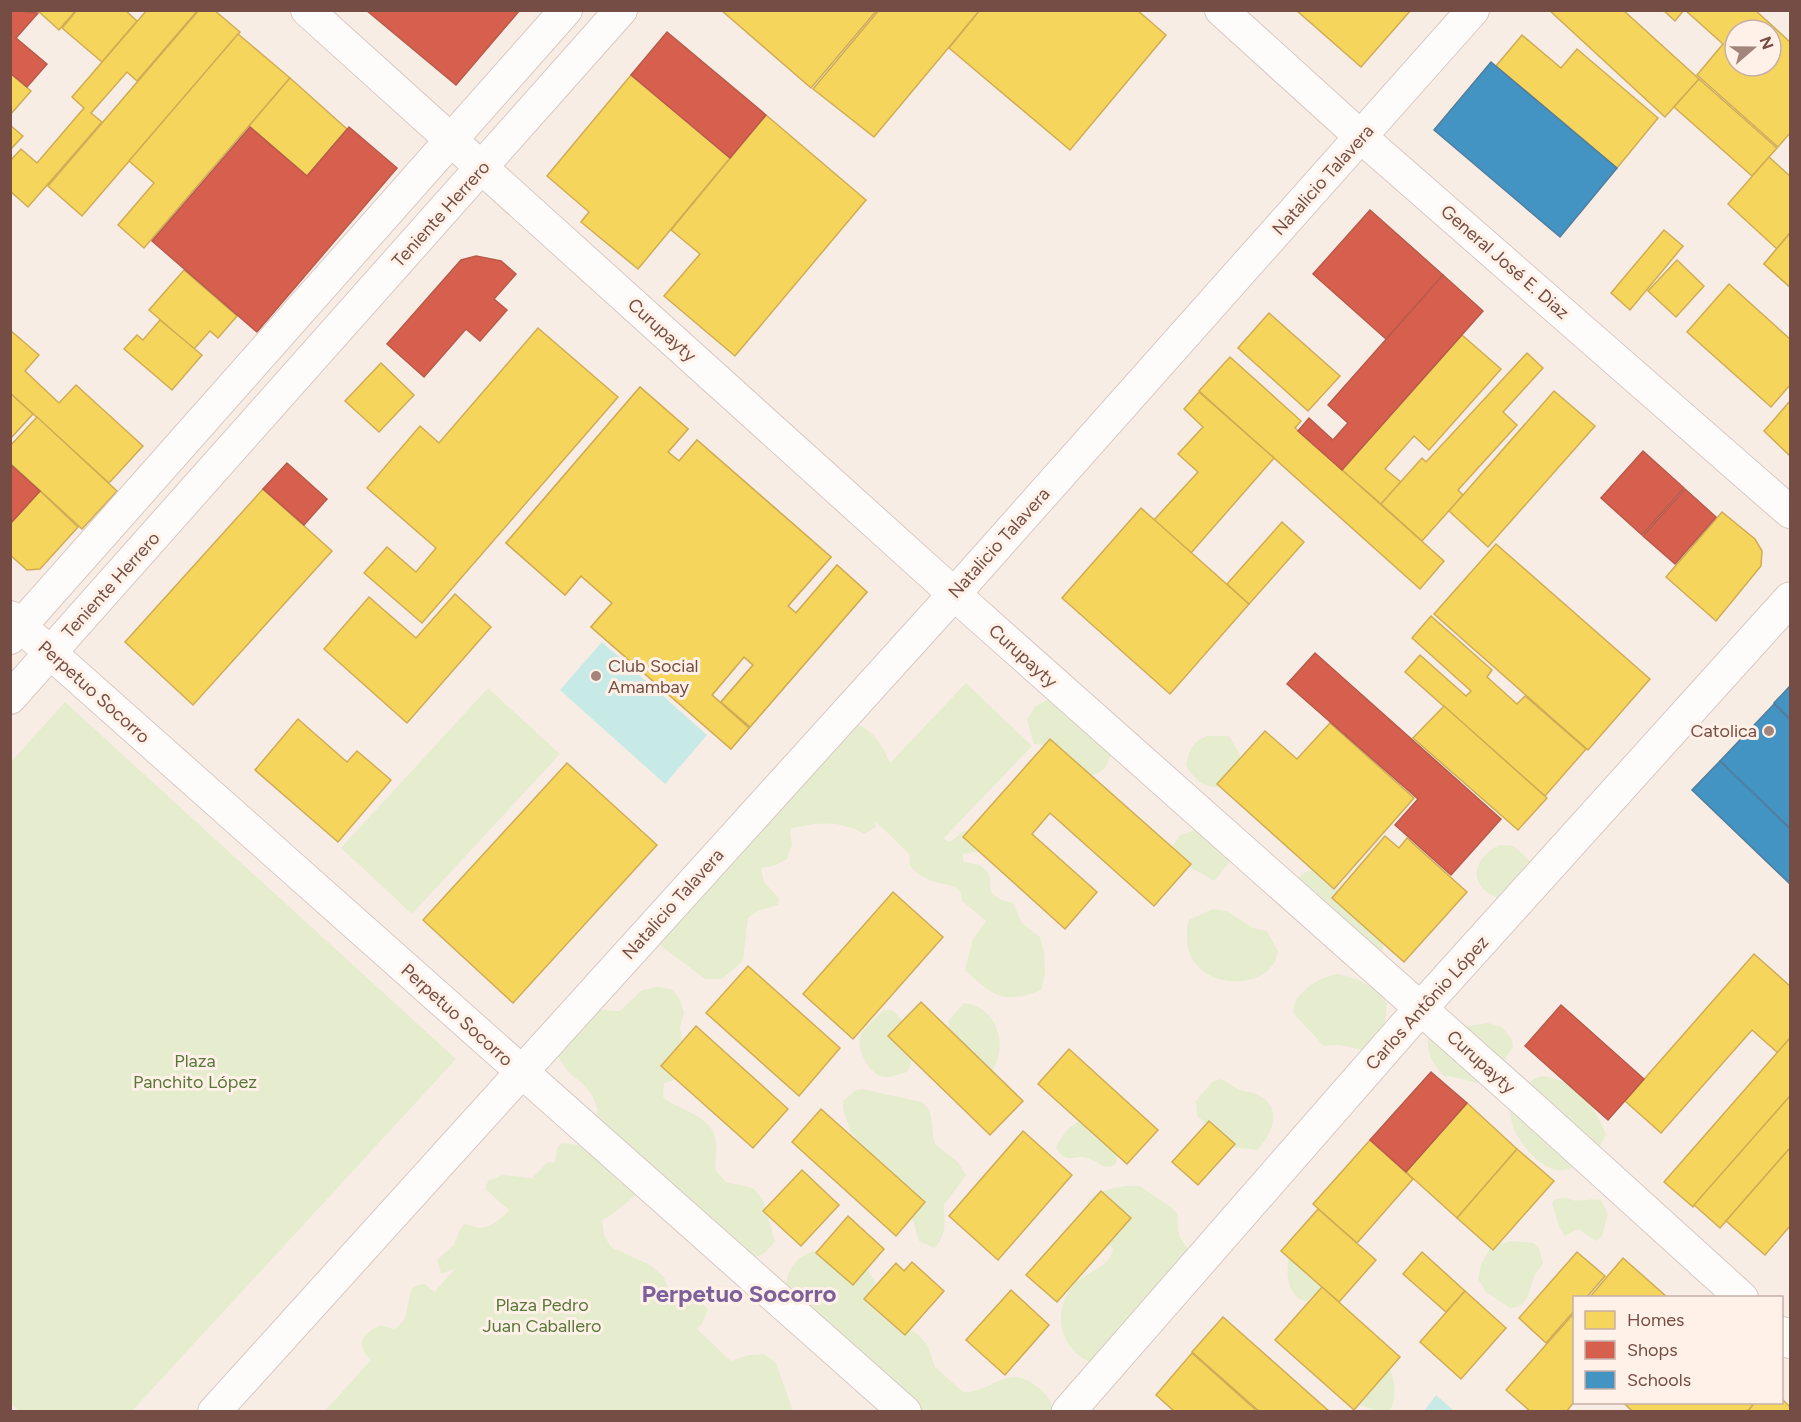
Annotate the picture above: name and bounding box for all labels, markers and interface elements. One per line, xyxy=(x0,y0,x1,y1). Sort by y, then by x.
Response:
north arrow xyxy=(1723,18,1783,78)
text: N xyxy=(1756,34,1778,52)
street label: Natalicio Talavera xyxy=(1268,120,1378,240)
street label: Teniente Herrero xyxy=(387,156,495,272)
street label: General José E. Diaz xyxy=(1436,200,1574,324)
street label: Curupayty xyxy=(623,294,701,367)
street label: Natalicio Talavera xyxy=(944,483,1054,603)
street label: Teniente Herrero xyxy=(57,527,165,643)
street label: Curupayty xyxy=(984,620,1062,693)
street label: Perpetuo Socorro xyxy=(34,636,154,748)
place label: Club Social Amambay xyxy=(608,655,699,698)
marker: Club Social Amambay xyxy=(589,669,603,683)
place label: Catolica xyxy=(1691,720,1757,742)
marker: Catolica xyxy=(1762,724,1776,738)
street label: Natalicio Talavera xyxy=(618,844,728,964)
street label: Carlos Antônio López xyxy=(1361,931,1493,1075)
street label: Perpetuo Socorro xyxy=(397,959,517,1071)
street label: Curupayty xyxy=(1442,1026,1520,1099)
park label: Plaza Panchito López xyxy=(133,1050,257,1093)
district label: Perpetuo Socorro xyxy=(642,1279,837,1308)
park label: Plaza Pedro Juan Caballero xyxy=(482,1294,602,1337)
legend xyxy=(1573,1296,1783,1404)
text: Homes xyxy=(1627,1309,1685,1331)
text: Shops xyxy=(1627,1339,1678,1361)
text: Schools xyxy=(1627,1369,1691,1391)

